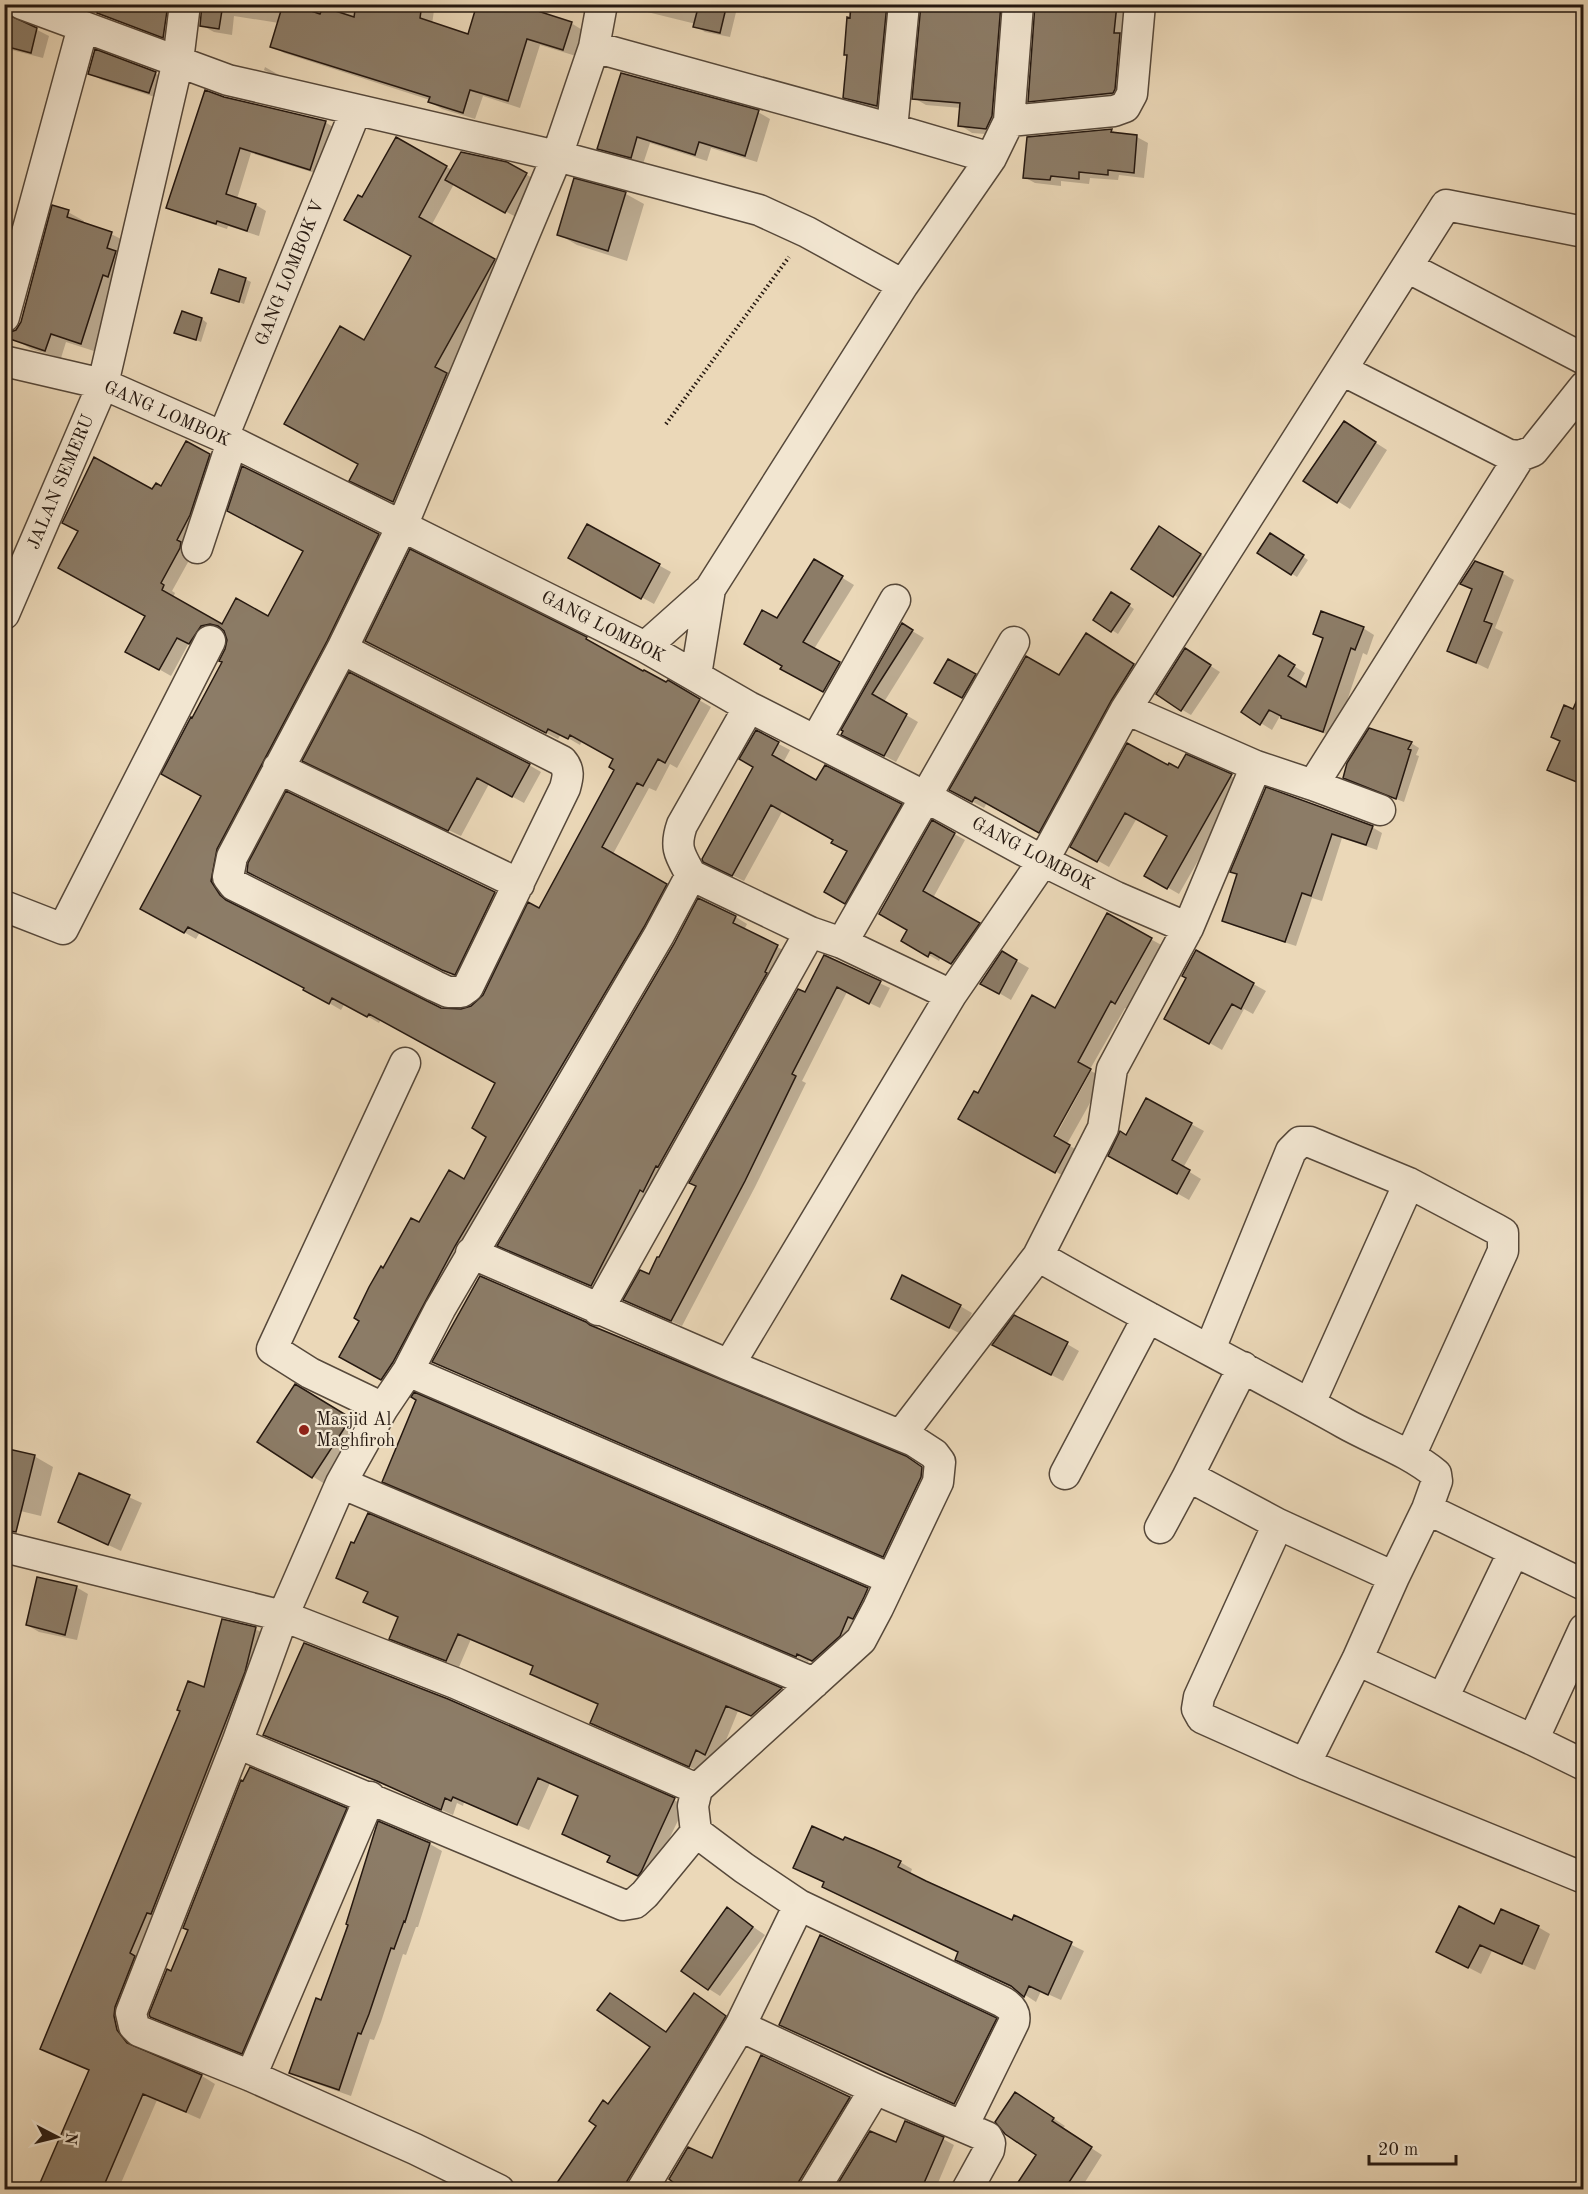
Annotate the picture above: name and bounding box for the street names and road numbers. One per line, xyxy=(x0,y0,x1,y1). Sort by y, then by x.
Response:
street label: GANG LOMBOK V xyxy=(253,198,327,348)
street label: GANG LOMBOK xyxy=(101,378,233,450)
street label: JALAN SEMERU xyxy=(25,412,97,552)
street label: GANG LOMBOK xyxy=(538,588,668,666)
street label: GANG LOMBOK xyxy=(969,814,1097,894)

